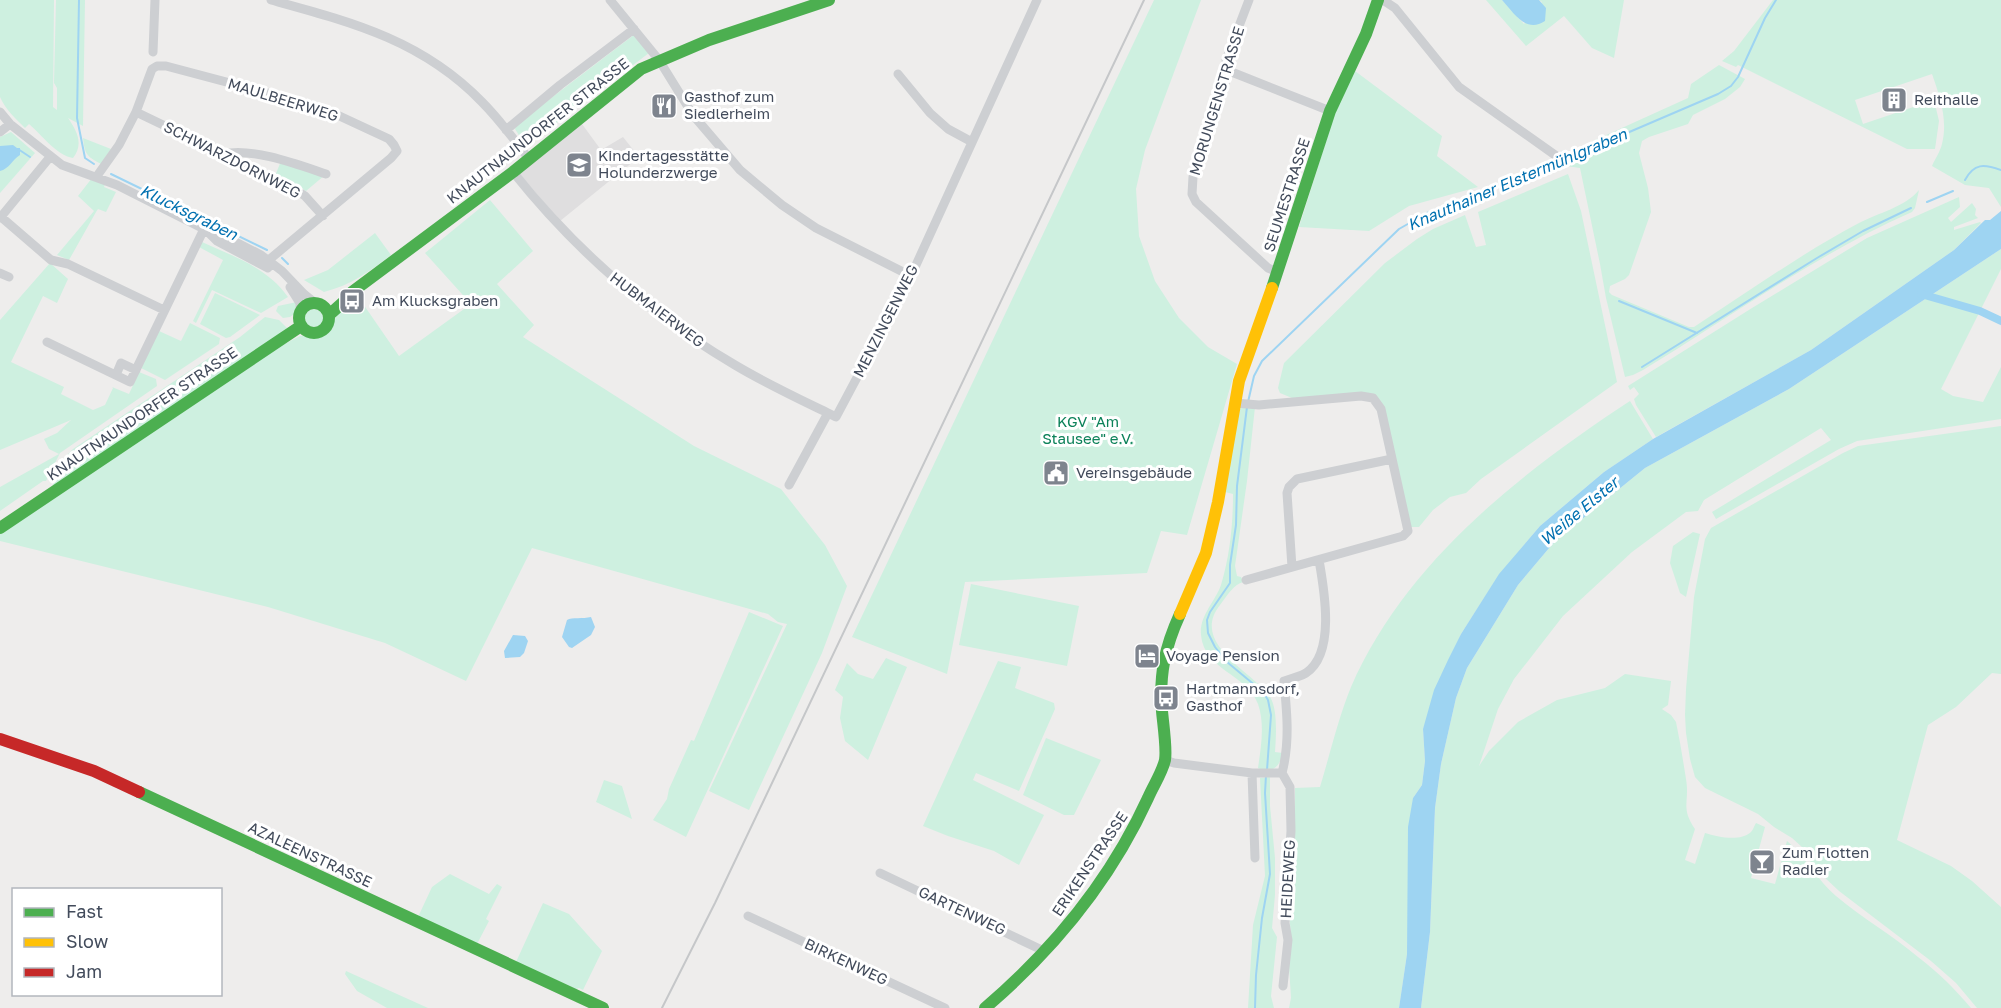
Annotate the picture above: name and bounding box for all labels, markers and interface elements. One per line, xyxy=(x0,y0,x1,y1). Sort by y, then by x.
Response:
street label: MORUNGENSTRASSE xyxy=(1185,24,1247,177)
street label: KNAUTNAUNDORFER STRASSE xyxy=(443,54,632,207)
street label: MAULBEERWEG xyxy=(226,74,341,124)
building icon: Reithalle xyxy=(1879,85,1909,115)
place label: Gasthof zum Siedlerheim xyxy=(684,87,774,122)
place label: Reithalle xyxy=(1914,90,1979,108)
restaurant icon: Gasthof zum Siedlerheim xyxy=(649,91,679,121)
street label: SCHWARZDORNWEG xyxy=(161,117,304,201)
water label: Knauthainer Elstermühlgraben xyxy=(1404,123,1631,234)
street label: SEUMESTRASSE xyxy=(1259,135,1313,254)
place label: Kindertagesstätte Holunderzwerge xyxy=(598,146,729,181)
school or university icon: Kindertagesstätte Holunderzwerge xyxy=(564,150,594,180)
water label: Klucksgraben xyxy=(137,180,242,245)
street label: MENZINGENWEG xyxy=(849,261,921,380)
street label: HUBMAIERWEG xyxy=(607,268,708,351)
bus stop icon: Am Klucksgraben xyxy=(337,286,367,316)
place label: Am Klucksgraben xyxy=(372,291,498,309)
street label: KNAUTNAUNDORFER STRASSE xyxy=(43,343,240,484)
park label: KGV "Am Stausee" e.V. xyxy=(1042,412,1134,447)
public building icon: Vereinsgebäude xyxy=(1041,458,1071,488)
place label: Vereinsgebäude xyxy=(1076,463,1192,481)
water label: Weiße Elster xyxy=(1536,471,1624,550)
hotel icon: Voyage Pension xyxy=(1132,641,1162,671)
place label: Voyage Pension xyxy=(1166,646,1280,664)
place label: Hartmannsdorf, Gasthof xyxy=(1186,679,1300,714)
bus stop icon: Hartmannsdorf, Gasthof xyxy=(1151,683,1181,713)
street label: ERIKENSTRASSE xyxy=(1048,808,1131,919)
street label: AZALEENSTRASSE xyxy=(246,818,375,891)
street label: HEIDEWEG xyxy=(1276,839,1298,919)
place label: Zum Flotten Radler xyxy=(1782,843,1869,878)
bar icon: Zum Flotten Radler xyxy=(1747,847,1777,877)
street label: GARTENWEG xyxy=(916,882,1009,938)
legend xyxy=(12,888,222,996)
text: Fast xyxy=(66,900,103,922)
text: Slow xyxy=(66,930,109,952)
street label: BIRKENWEG xyxy=(802,934,891,988)
text: Jam xyxy=(66,960,102,982)

